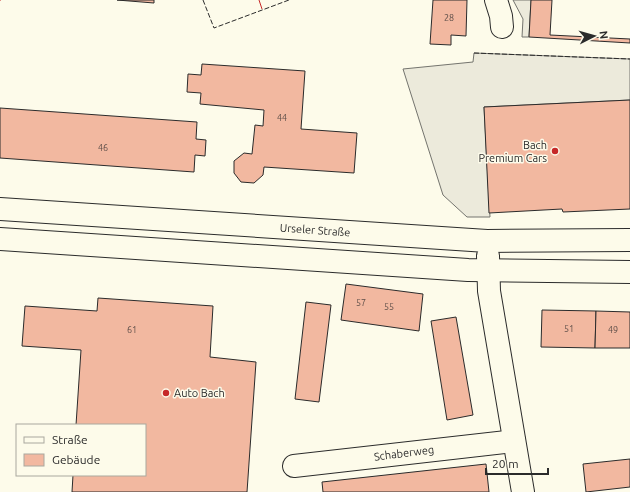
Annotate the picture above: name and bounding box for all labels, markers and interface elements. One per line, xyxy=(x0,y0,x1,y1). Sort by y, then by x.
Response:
house number: 28 xyxy=(444,13,454,23)
north arrow xyxy=(574,16,614,56)
text: N xyxy=(598,30,610,40)
house number: 44 xyxy=(277,113,287,123)
place label: Bach Premium Cars xyxy=(478,139,547,164)
house number: 46 xyxy=(98,143,108,153)
marker: Bach Premium Cars xyxy=(550,146,560,156)
street label: Urseler Straße xyxy=(279,222,351,238)
house number: 57 xyxy=(356,298,366,308)
house number: 55 xyxy=(384,302,394,312)
house number: 51 xyxy=(564,324,574,334)
house number: 61 xyxy=(127,325,137,335)
house number: 49 xyxy=(608,325,618,335)
place label: Auto Bach xyxy=(174,387,225,399)
marker: Auto Bach xyxy=(161,388,171,398)
legend xyxy=(16,424,146,476)
text: Straße xyxy=(52,433,88,446)
street label: Schaberweg xyxy=(373,443,435,463)
scale bar xyxy=(486,450,548,476)
text: Gebäude xyxy=(52,453,100,466)
text: 20 m xyxy=(492,457,519,470)

